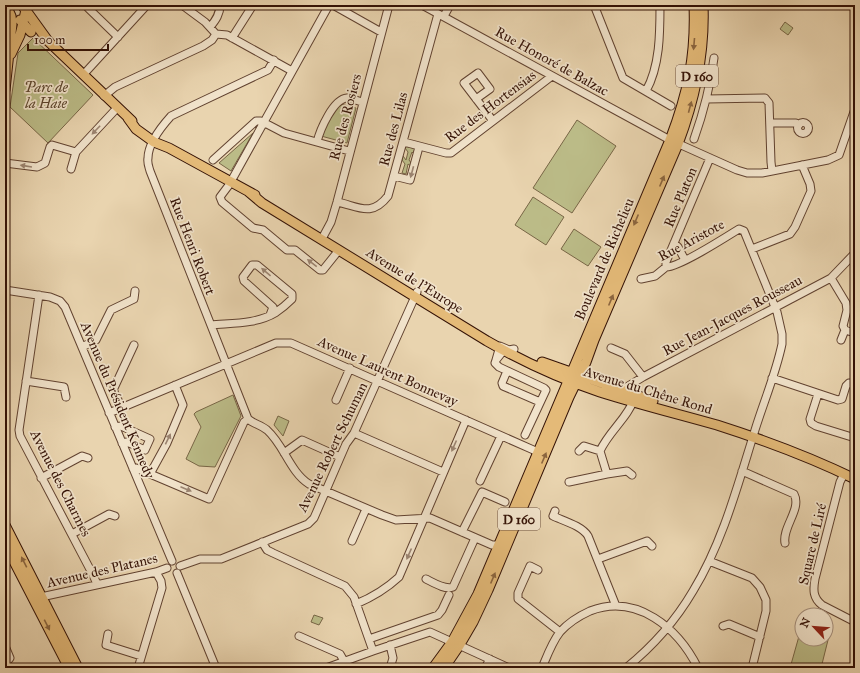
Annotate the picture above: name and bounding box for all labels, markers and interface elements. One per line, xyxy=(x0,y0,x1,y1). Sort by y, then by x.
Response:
street label: Rue Honoré de Balzac xyxy=(492,23,611,100)
scale bar xyxy=(28,26,108,52)
text: 100 m xyxy=(34,33,65,47)
one-way arrow xyxy=(690,38,697,50)
road number: D 160 xyxy=(676,65,718,87)
street label: Rue des Hortensias xyxy=(441,67,539,146)
street label: Rue des Rosiers xyxy=(326,72,365,162)
park label: Parc de la Haie xyxy=(24,79,69,112)
street label: Rue des Lilas xyxy=(375,90,412,168)
one-way arrow xyxy=(688,101,694,113)
one-way arrow xyxy=(92,125,101,135)
one-way arrow xyxy=(20,163,32,169)
street label: Rue Platon xyxy=(660,164,701,230)
one-way arrow xyxy=(409,166,415,178)
one-way arrow xyxy=(659,175,665,186)
street label: Rue Henri Robert xyxy=(166,195,219,297)
street label: Boulevard de Richelieu xyxy=(571,195,638,323)
one-way arrow xyxy=(633,215,639,226)
street label: Rue Aristote xyxy=(655,216,727,265)
street label: Avenue de l’Europe xyxy=(362,243,466,317)
one-way arrow xyxy=(306,259,317,268)
one-way arrow xyxy=(260,267,271,276)
street label: Rue Jean-Jacques Rousseau xyxy=(660,271,806,360)
one-way arrow xyxy=(608,295,614,306)
street label: Avenue du Président Kennedy xyxy=(76,318,159,482)
street label: Avenue Laurent Bonnevay xyxy=(314,332,461,410)
street label: Avenue du Chêne Rond xyxy=(581,363,714,418)
street label: Avenue Robert Schuman xyxy=(293,379,371,516)
street label: Avenue des Charmes xyxy=(26,426,95,539)
one-way arrow xyxy=(165,434,171,445)
one-way arrow xyxy=(451,441,457,453)
one-way arrow xyxy=(541,453,547,464)
one-way arrow xyxy=(181,487,193,493)
street label: Square de Liré xyxy=(795,502,831,587)
road number: D 160 xyxy=(498,508,540,530)
one-way arrow xyxy=(406,548,412,559)
street label: Avenue des Platanes xyxy=(44,549,159,592)
one-way arrow xyxy=(20,556,27,568)
one-way arrow xyxy=(490,572,496,583)
north arrow xyxy=(794,607,834,647)
text: N xyxy=(798,615,814,630)
one-way arrow xyxy=(44,619,50,631)

